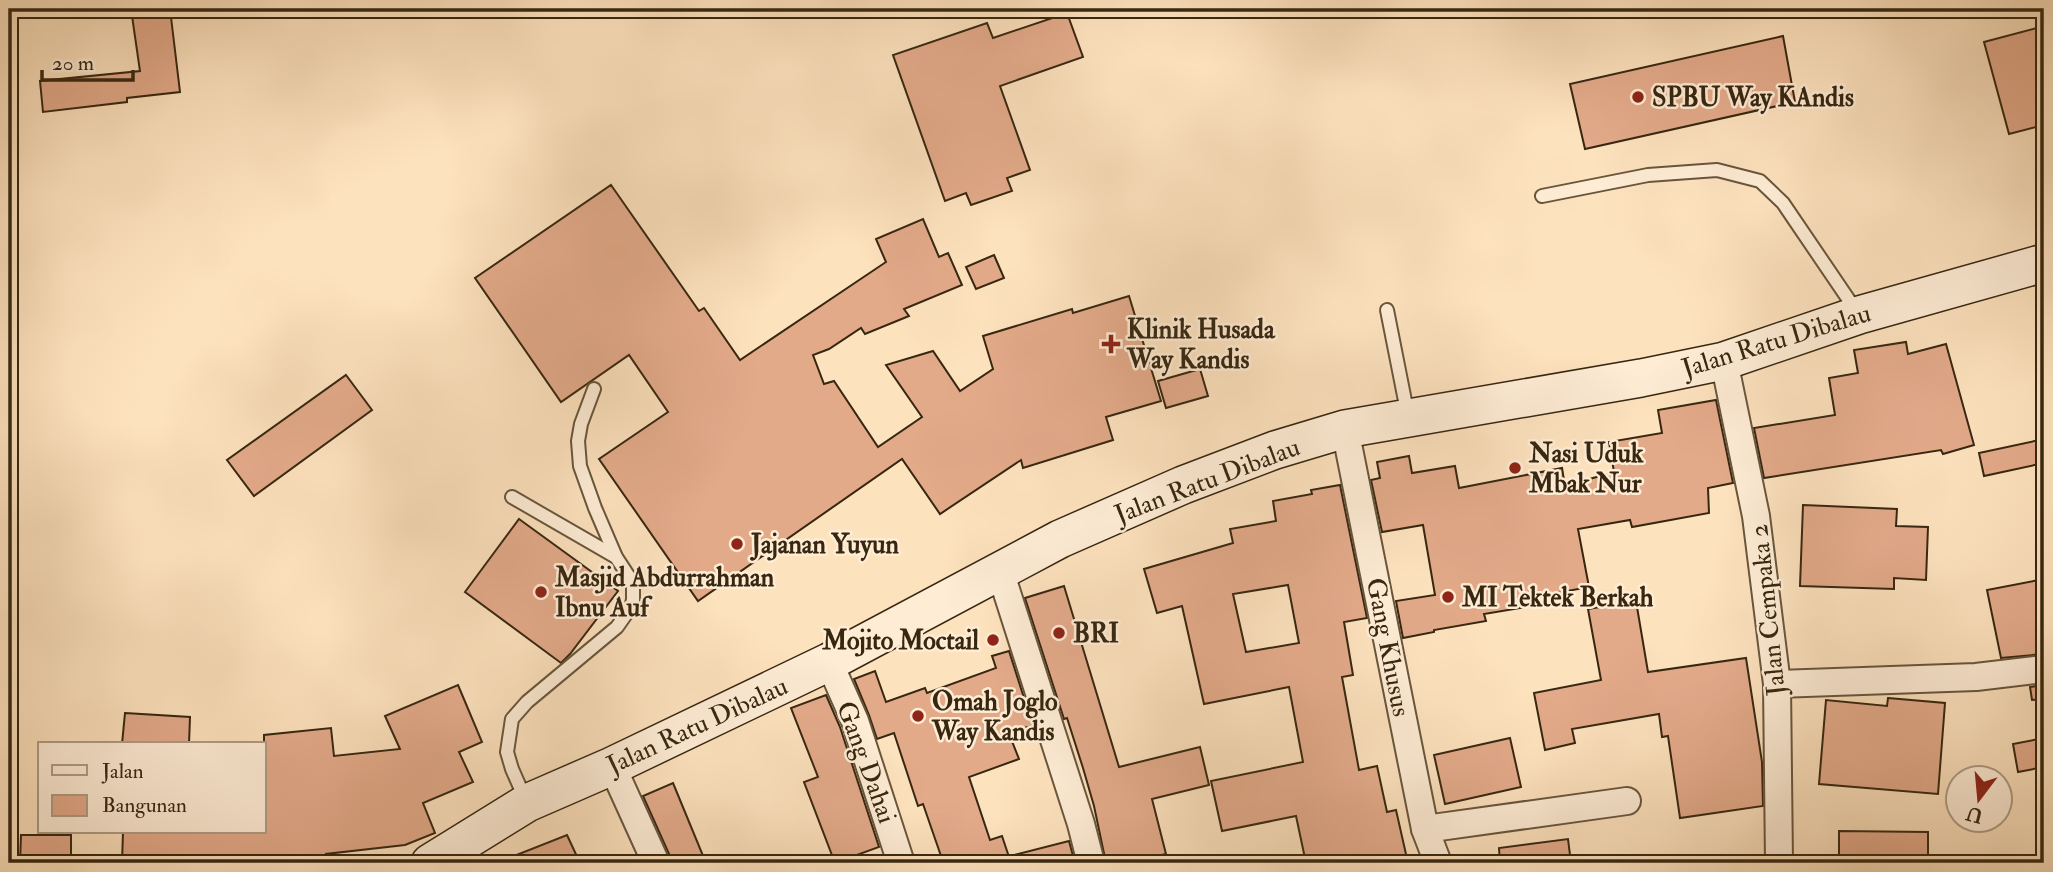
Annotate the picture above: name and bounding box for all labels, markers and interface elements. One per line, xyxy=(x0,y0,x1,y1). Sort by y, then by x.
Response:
scale bar xyxy=(42,38,133,82)
text: 20 m xyxy=(52,50,94,77)
place label: SPBU Way KAndis xyxy=(1652,82,1854,115)
marker: SPBU Way KAndis xyxy=(1630,89,1646,105)
street label: Jalan Ratu Dibalau xyxy=(1677,297,1875,385)
place label: Klinik Husada Way Kandis xyxy=(1126,314,1276,377)
marker: Klinik Husada Way Kandis xyxy=(1101,334,1121,354)
street label: Jalan Ratu Dibalau xyxy=(1109,431,1304,531)
place label: Nasi Uduk Mbak Nur xyxy=(1528,438,1644,500)
marker: Nasi Uduk Mbak Nur xyxy=(1507,460,1523,476)
street label: Jalan Cempaka 2 xyxy=(1743,522,1794,698)
place label: Jajanan Yuyun xyxy=(749,529,899,562)
marker: Jajanan Yuyun xyxy=(729,536,745,552)
place label: Masjid Abdurrahman Ibnu Auf xyxy=(554,562,775,624)
street label: Gang Khusus xyxy=(1359,575,1417,719)
place label: MI Tektek Berkah xyxy=(1461,582,1654,614)
marker: Masjid Abdurrahman Ibnu Auf xyxy=(533,584,549,600)
marker: MI Tektek Berkah xyxy=(1440,589,1456,605)
place label: BRI xyxy=(1073,618,1119,650)
place label: Mojito Moctail xyxy=(821,625,979,657)
marker: BRI xyxy=(1051,625,1067,641)
marker: Mojito Moctail xyxy=(985,632,1001,648)
street label: Jalan Ratu Dibalau xyxy=(601,670,793,782)
place label: Omah Joglo Way Kandis xyxy=(931,686,1058,749)
street label: Gang Dahai xyxy=(829,697,903,828)
marker: Omah Joglo Way Kandis xyxy=(910,708,926,724)
legend xyxy=(38,742,266,834)
text: Jalan xyxy=(101,758,144,785)
north arrow xyxy=(1944,764,2014,834)
text: Bangunan xyxy=(102,792,187,819)
text: U xyxy=(1964,801,1986,828)

